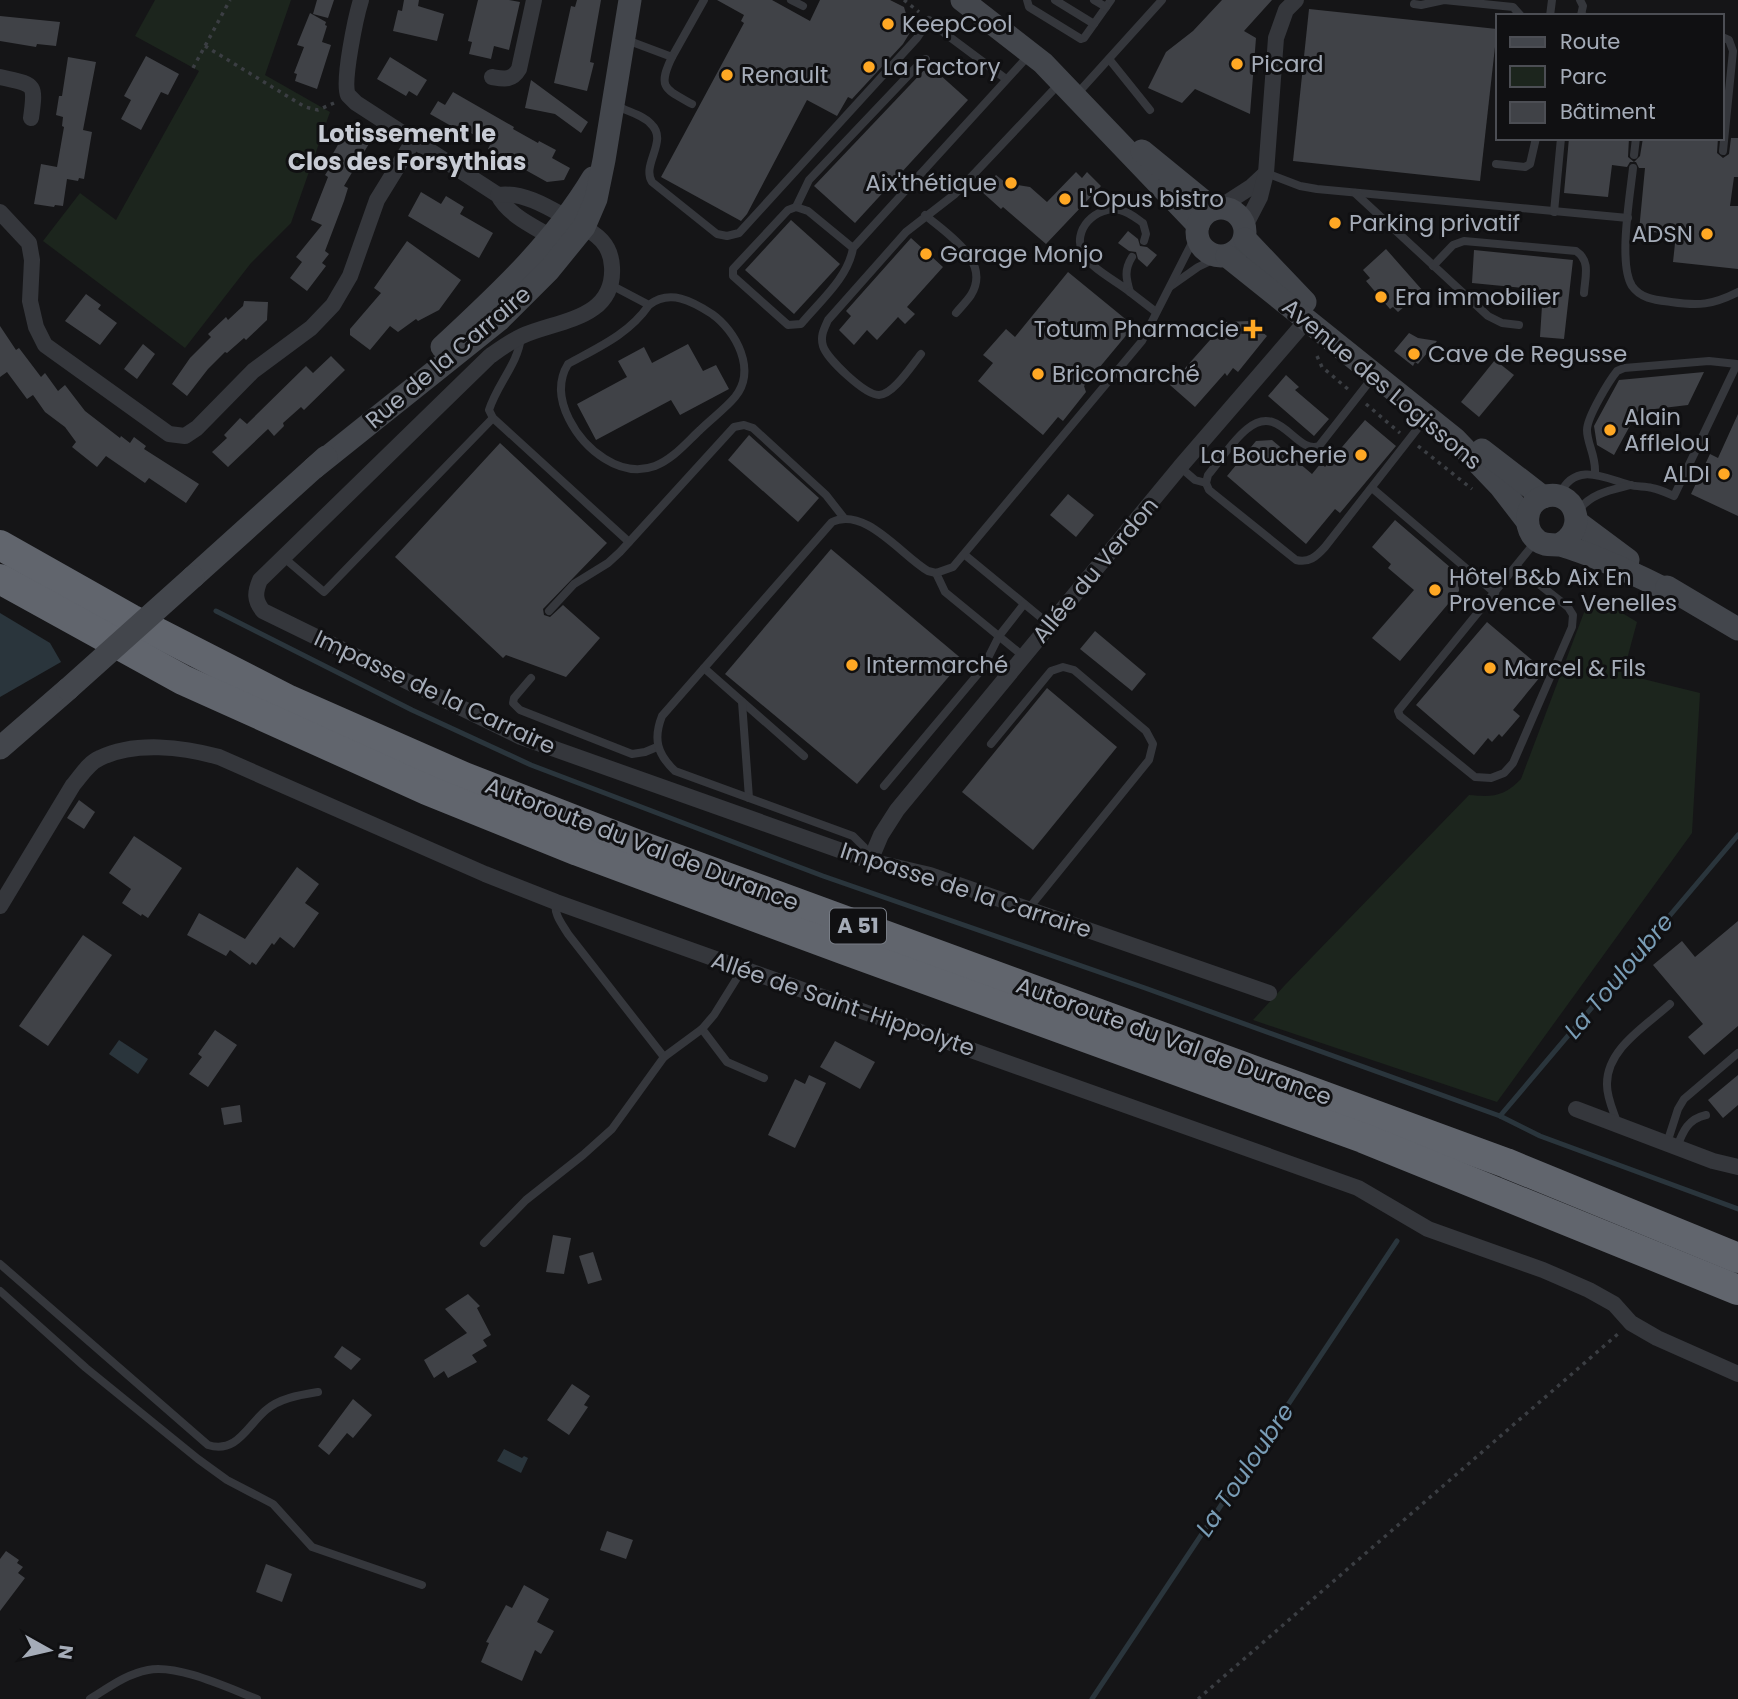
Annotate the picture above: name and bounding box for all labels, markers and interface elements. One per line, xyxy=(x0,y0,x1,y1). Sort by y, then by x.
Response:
place label: KeepCool xyxy=(902,8,1013,40)
legend xyxy=(1496,14,1724,140)
marker: KeepCool xyxy=(880,16,896,32)
text: Route xyxy=(1560,27,1620,56)
place label: Picard xyxy=(1251,48,1324,80)
place label: La Factory xyxy=(883,51,1000,83)
marker: Picard xyxy=(1229,56,1245,72)
place label: Renault xyxy=(741,59,828,91)
marker: La Factory xyxy=(861,59,877,75)
text: Parc xyxy=(1560,62,1607,91)
marker: Renault xyxy=(719,67,735,83)
text: Bâtiment xyxy=(1560,97,1656,126)
district label: Lotissement le Clos des Forsythias xyxy=(288,117,526,178)
place label: Aix'thétique xyxy=(865,167,997,199)
marker: Aix'thétique xyxy=(1003,175,1019,191)
place label: L'Opus bistro xyxy=(1079,183,1224,215)
marker: L'Opus bistro xyxy=(1057,191,1073,207)
place label: Parking privatif xyxy=(1349,207,1520,239)
marker: Parking privatif xyxy=(1327,215,1343,231)
place label: ADSN xyxy=(1632,218,1693,250)
marker: ADSN xyxy=(1699,226,1715,242)
place label: Garage Monjo xyxy=(940,238,1103,270)
marker: Garage Monjo xyxy=(918,246,934,262)
street label: Rue de la Carraire xyxy=(358,278,538,436)
place label: Era immobilier xyxy=(1395,281,1560,313)
marker: Era immobilier xyxy=(1373,289,1389,305)
street label: Avenue des Logissons xyxy=(1275,291,1489,477)
place label: Totum Pharmacie xyxy=(1034,313,1239,345)
marker: Totum Pharmacie xyxy=(1245,321,1261,337)
place label: Cave de Regusse xyxy=(1428,338,1627,370)
marker: Cave de Regusse xyxy=(1406,346,1422,362)
place label: Bricomarché xyxy=(1052,358,1200,390)
marker: Bricomarché xyxy=(1030,366,1046,382)
place label: Alain Afflelou xyxy=(1624,401,1710,459)
marker: Alain Afflelou xyxy=(1602,422,1618,438)
place label: La Boucherie xyxy=(1200,439,1347,471)
marker: La Boucherie xyxy=(1353,447,1369,463)
place label: ALDI xyxy=(1663,458,1710,490)
marker: ALDI xyxy=(1716,466,1732,482)
street label: Allée du Verdon xyxy=(1024,490,1166,650)
place label: Hôtel B&b Aix En Provence - Venelles xyxy=(1449,561,1677,619)
marker: Hôtel B&b Aix En Provence - Venelles xyxy=(1427,582,1443,598)
street label: Impasse de la Carraire xyxy=(309,622,561,762)
place label: Intermarché xyxy=(866,649,1008,681)
place label: Marcel & Fils xyxy=(1504,652,1646,684)
marker: Intermarché xyxy=(844,657,860,673)
marker: Marcel & Fils xyxy=(1482,660,1498,676)
street label: Autoroute du Val de Durance xyxy=(481,769,803,919)
street label: Impasse de la Carraire xyxy=(836,834,1096,946)
water label: La Touloubre xyxy=(1556,906,1681,1045)
road number: A 51 xyxy=(830,908,886,944)
street label: Allée de Saint-Hippolyte xyxy=(707,944,979,1064)
street label: Autoroute du Val de Durance xyxy=(1012,969,1336,1113)
water label: La Touloubre xyxy=(1188,1397,1301,1543)
north arrow xyxy=(14,1615,84,1685)
text: N xyxy=(51,1643,80,1661)

